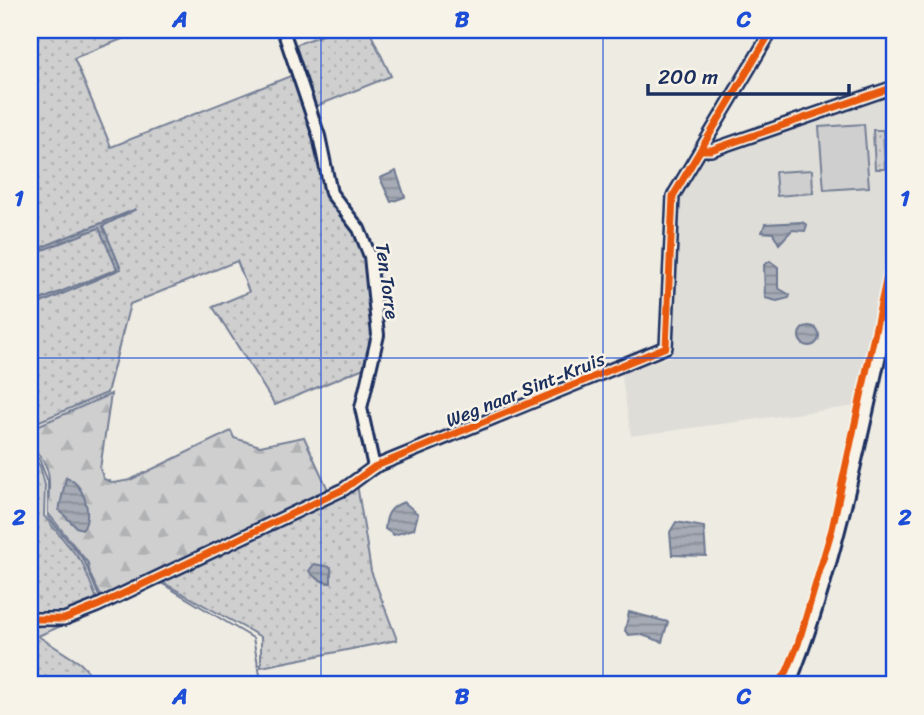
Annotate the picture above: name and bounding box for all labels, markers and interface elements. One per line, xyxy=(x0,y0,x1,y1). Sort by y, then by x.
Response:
text: A xyxy=(171,0,188,40)
text: B xyxy=(455,0,470,40)
text: C xyxy=(736,0,752,40)
scale bar xyxy=(648,52,849,96)
text: 200 m xyxy=(658,58,718,96)
text: 1 xyxy=(14,178,24,219)
text: 1 xyxy=(900,178,910,219)
street label: Ten Torre xyxy=(366,241,409,321)
street label: Weg naar Sint-Kruis xyxy=(441,342,610,436)
text: 2 xyxy=(11,497,26,538)
text: 2 xyxy=(897,497,912,538)
text: A xyxy=(171,676,188,715)
text: B xyxy=(455,676,470,715)
text: C xyxy=(736,676,752,715)

